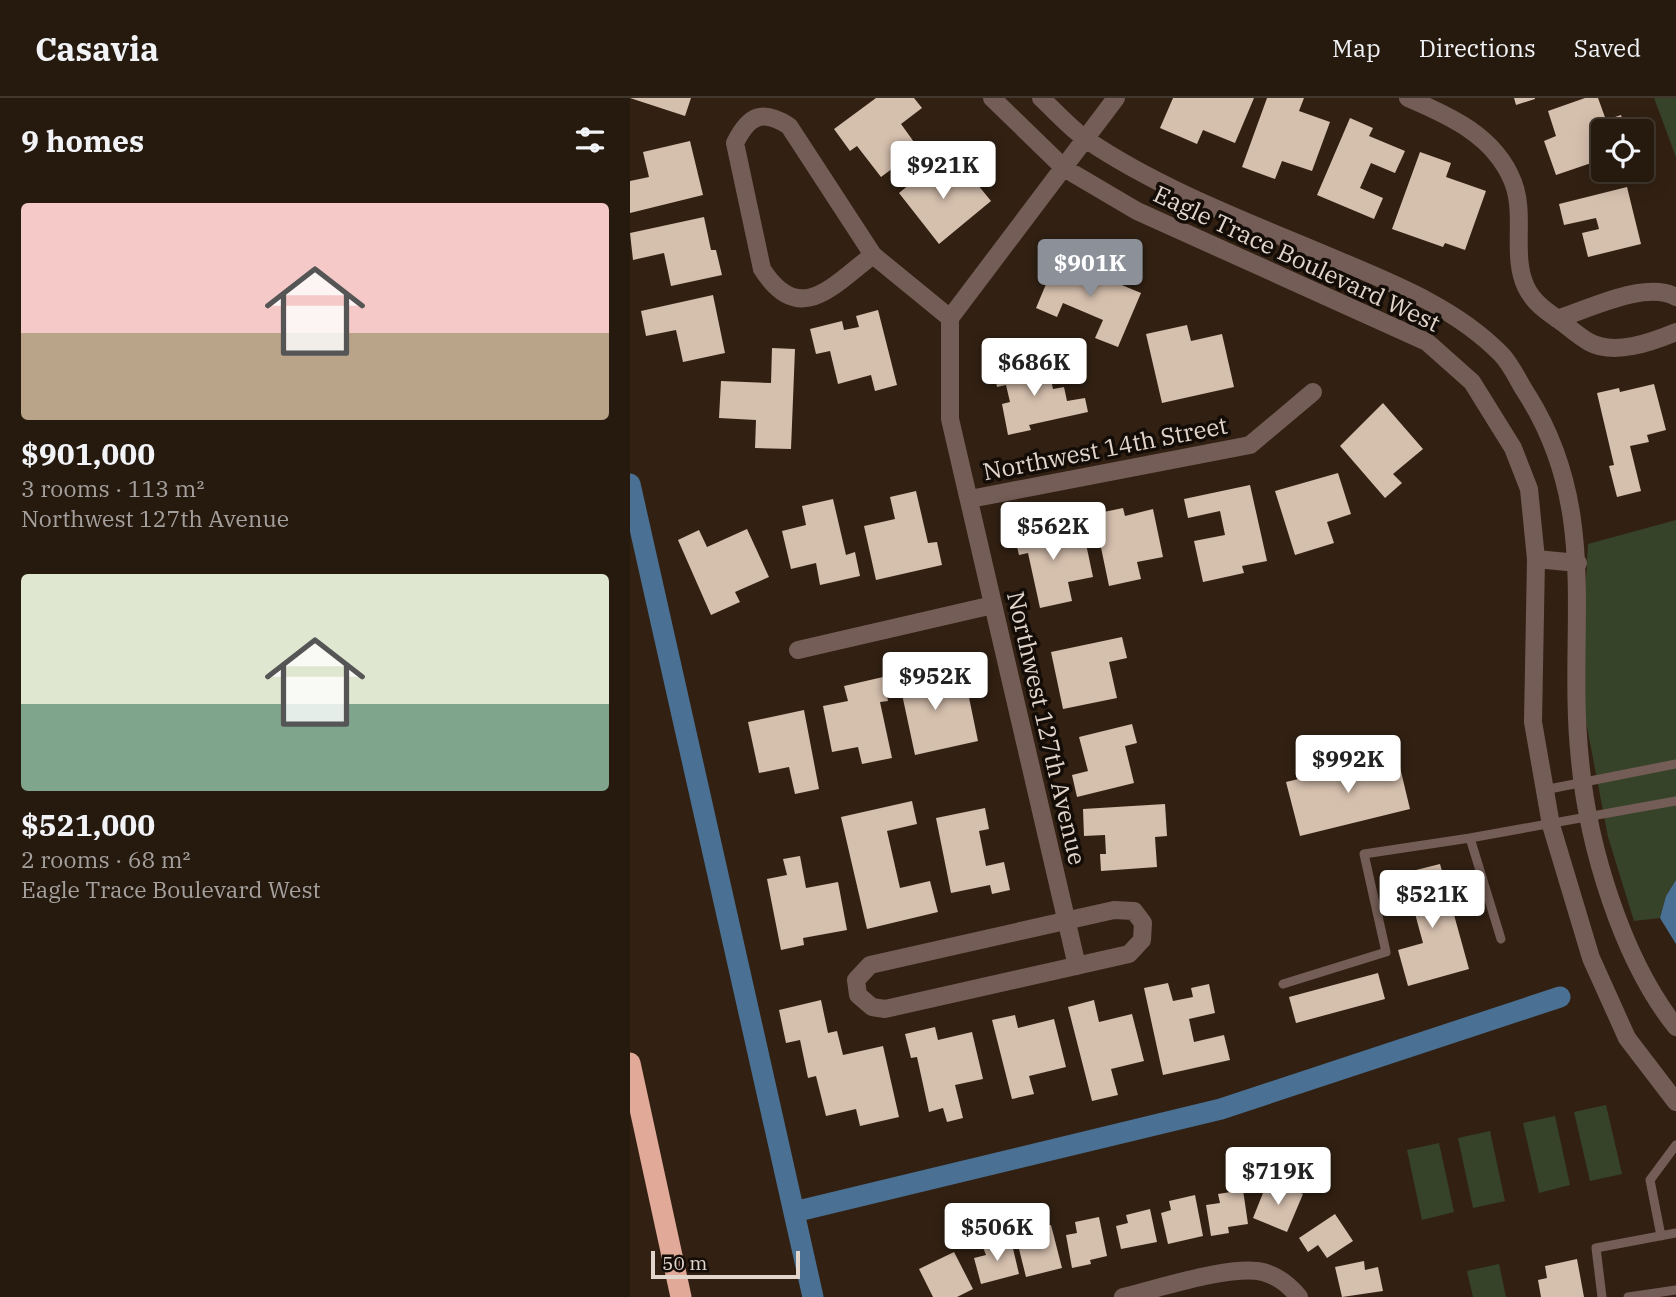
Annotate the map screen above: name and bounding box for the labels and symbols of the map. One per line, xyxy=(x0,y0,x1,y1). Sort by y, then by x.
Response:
pin: $921K xyxy=(894,141,992,201)
street label: Eagle Trace Boulevard West xyxy=(1149,177,1445,339)
pin: $901K xyxy=(1041,240,1139,299)
pin: $686K xyxy=(985,338,1083,398)
street label: Northwest 14th Street xyxy=(980,409,1230,487)
pin: $562K xyxy=(1004,503,1102,562)
street label: Northwest 127th Avenue xyxy=(1000,588,1094,868)
pin: $952K xyxy=(886,652,984,712)
pin: $992K xyxy=(1299,736,1397,795)
pin: $521K xyxy=(1383,870,1481,930)
pin: $719K xyxy=(1229,1148,1327,1207)
pin: $506K xyxy=(948,1204,1046,1263)
scale bar xyxy=(651,1248,800,1280)

